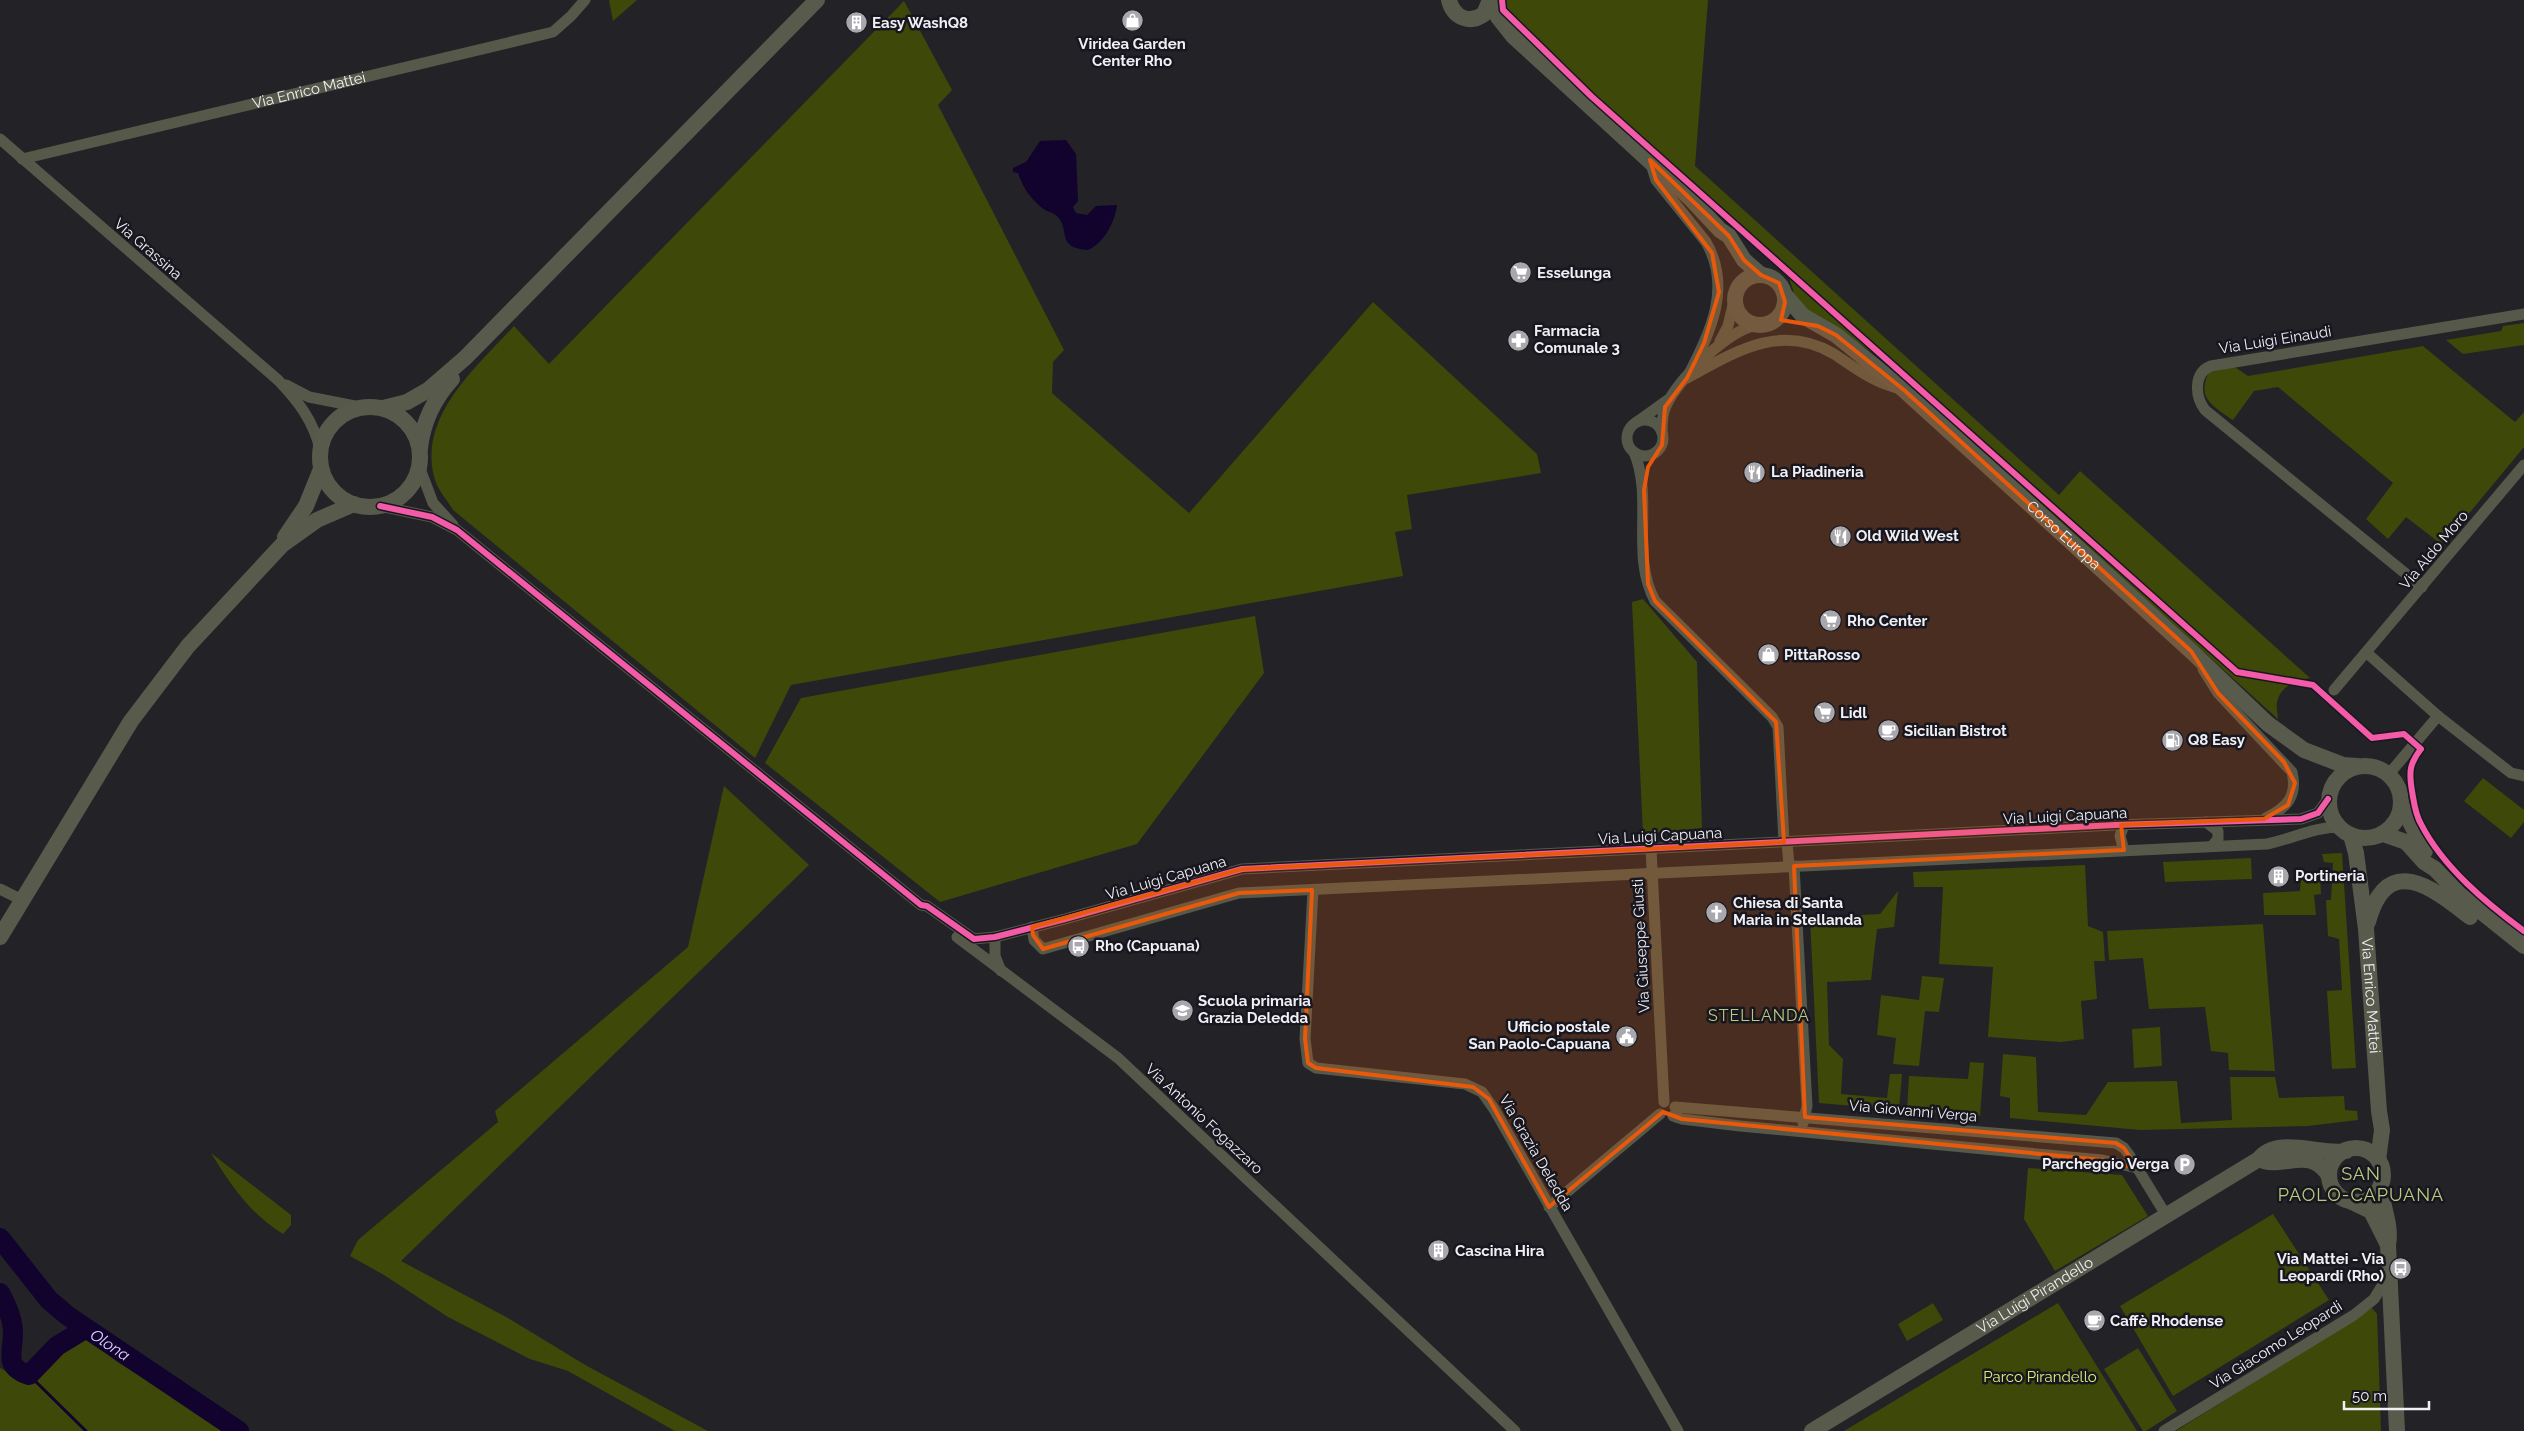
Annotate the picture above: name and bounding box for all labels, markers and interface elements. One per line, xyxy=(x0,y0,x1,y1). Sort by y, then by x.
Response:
shop icon: Viridea Garden Center Rho xyxy=(1120,9,1144,33)
building icon: Easy WashQ8 xyxy=(844,11,868,35)
place label: Easy WashQ8 xyxy=(872,14,968,32)
place label: Viridea Garden Center Rho xyxy=(1078,35,1186,70)
street label: Via Enrico Mattei xyxy=(250,68,367,113)
street label: Via Grassina xyxy=(110,215,186,283)
supermarket icon: Esselunga xyxy=(1509,261,1533,285)
place label: Esselunga xyxy=(1537,264,1611,282)
place label: Farmacia Comunale 3 xyxy=(1534,322,1620,357)
street label: Via Luigi Einaudi xyxy=(2218,322,2332,358)
pharmacy icon: Farmacia Comunale 3 xyxy=(1506,328,1530,352)
restaurant icon: La Piadineria xyxy=(1743,460,1767,484)
place label: La Piadineria xyxy=(1771,463,1864,481)
street label: Corso Europa xyxy=(2023,497,2104,573)
street label: Via Aldo Moro xyxy=(2396,507,2472,593)
restaurant icon: Old Wild West xyxy=(1828,524,1852,548)
place label: Old Wild West xyxy=(1856,527,1959,545)
supermarket icon: Rho Center xyxy=(1819,609,1843,633)
place label: Rho Center xyxy=(1847,612,1928,630)
shop icon: PittaRosso xyxy=(1756,643,1780,667)
place label: PittaRosso xyxy=(1784,646,1860,664)
supermarket icon: Lidl xyxy=(1812,701,1836,725)
place label: Lidl xyxy=(1840,704,1867,722)
cafe icon: Sicilian Bistrot xyxy=(1876,719,1900,743)
place label: Sicilian Bistrot xyxy=(1904,722,2007,740)
fuel station icon: Q8 Easy xyxy=(2160,728,2184,752)
place label: Q8 Easy xyxy=(2188,731,2246,749)
street label: Via Luigi Capuana xyxy=(2002,804,2128,828)
street label: Via Luigi Capuana xyxy=(1597,824,1723,848)
street label: Via Luigi Capuana xyxy=(1104,852,1228,904)
building icon: Portineria xyxy=(2267,864,2291,888)
place label: Portineria xyxy=(2295,867,2365,885)
street label: Via Giuseppe Giusti xyxy=(1629,879,1653,1013)
place label: Chiesa di Santa Maria in Stellanda xyxy=(1733,894,1862,929)
church icon: Chiesa di Santa Maria in Stellanda xyxy=(1705,900,1729,924)
bus stop icon: Rho (Capuana) xyxy=(1067,934,1091,958)
place label: Rho (Capuana) xyxy=(1095,937,1200,955)
street label: Via Enrico Mattei xyxy=(2358,937,2384,1054)
place label: Scuola primaria Grazia Deledda xyxy=(1198,992,1311,1027)
school or university icon: Scuola primaria Grazia Deledda xyxy=(1170,998,1194,1022)
district label: STELLANDA xyxy=(1708,1006,1810,1025)
place label: Ufficio postale San Paolo-Capuana xyxy=(1469,1018,1610,1053)
public building icon: Ufficio postale San Paolo-Capuana xyxy=(1614,1024,1638,1048)
street label: Via Antonio Fogazzaro xyxy=(1142,1060,1267,1178)
street label: Via Grazia Deledda xyxy=(1495,1092,1577,1214)
street label: Via Giovanni Verga xyxy=(1848,1096,1978,1126)
parking icon: Parcheggio Verga xyxy=(2173,1152,2197,1176)
place label: Parcheggio Verga xyxy=(2042,1155,2169,1173)
district label: SAN PAOLO-CAPUANA xyxy=(2278,1163,2444,1205)
building icon: Cascina Hira xyxy=(1427,1239,1451,1263)
place label: Cascina Hira xyxy=(1455,1242,1545,1260)
place label: Via Mattei - Via Leopardi (Rho) xyxy=(2277,1250,2384,1285)
street label: Via Luigi Pirandello xyxy=(1974,1253,2096,1338)
bus stop icon: Via Mattei - Via Leopardi (Rho) xyxy=(2388,1256,2412,1280)
street label: Via Giacomo Leopardi xyxy=(2207,1297,2345,1393)
cafe icon: Caffè Rhodense xyxy=(2082,1309,2106,1333)
place label: Caffè Rhodense xyxy=(2110,1312,2223,1330)
water label: Olona xyxy=(87,1325,134,1365)
park label: Parco Pirandello xyxy=(1983,1368,2097,1386)
scale bar xyxy=(2344,1378,2429,1410)
text: 50 m xyxy=(2352,1387,2387,1405)

